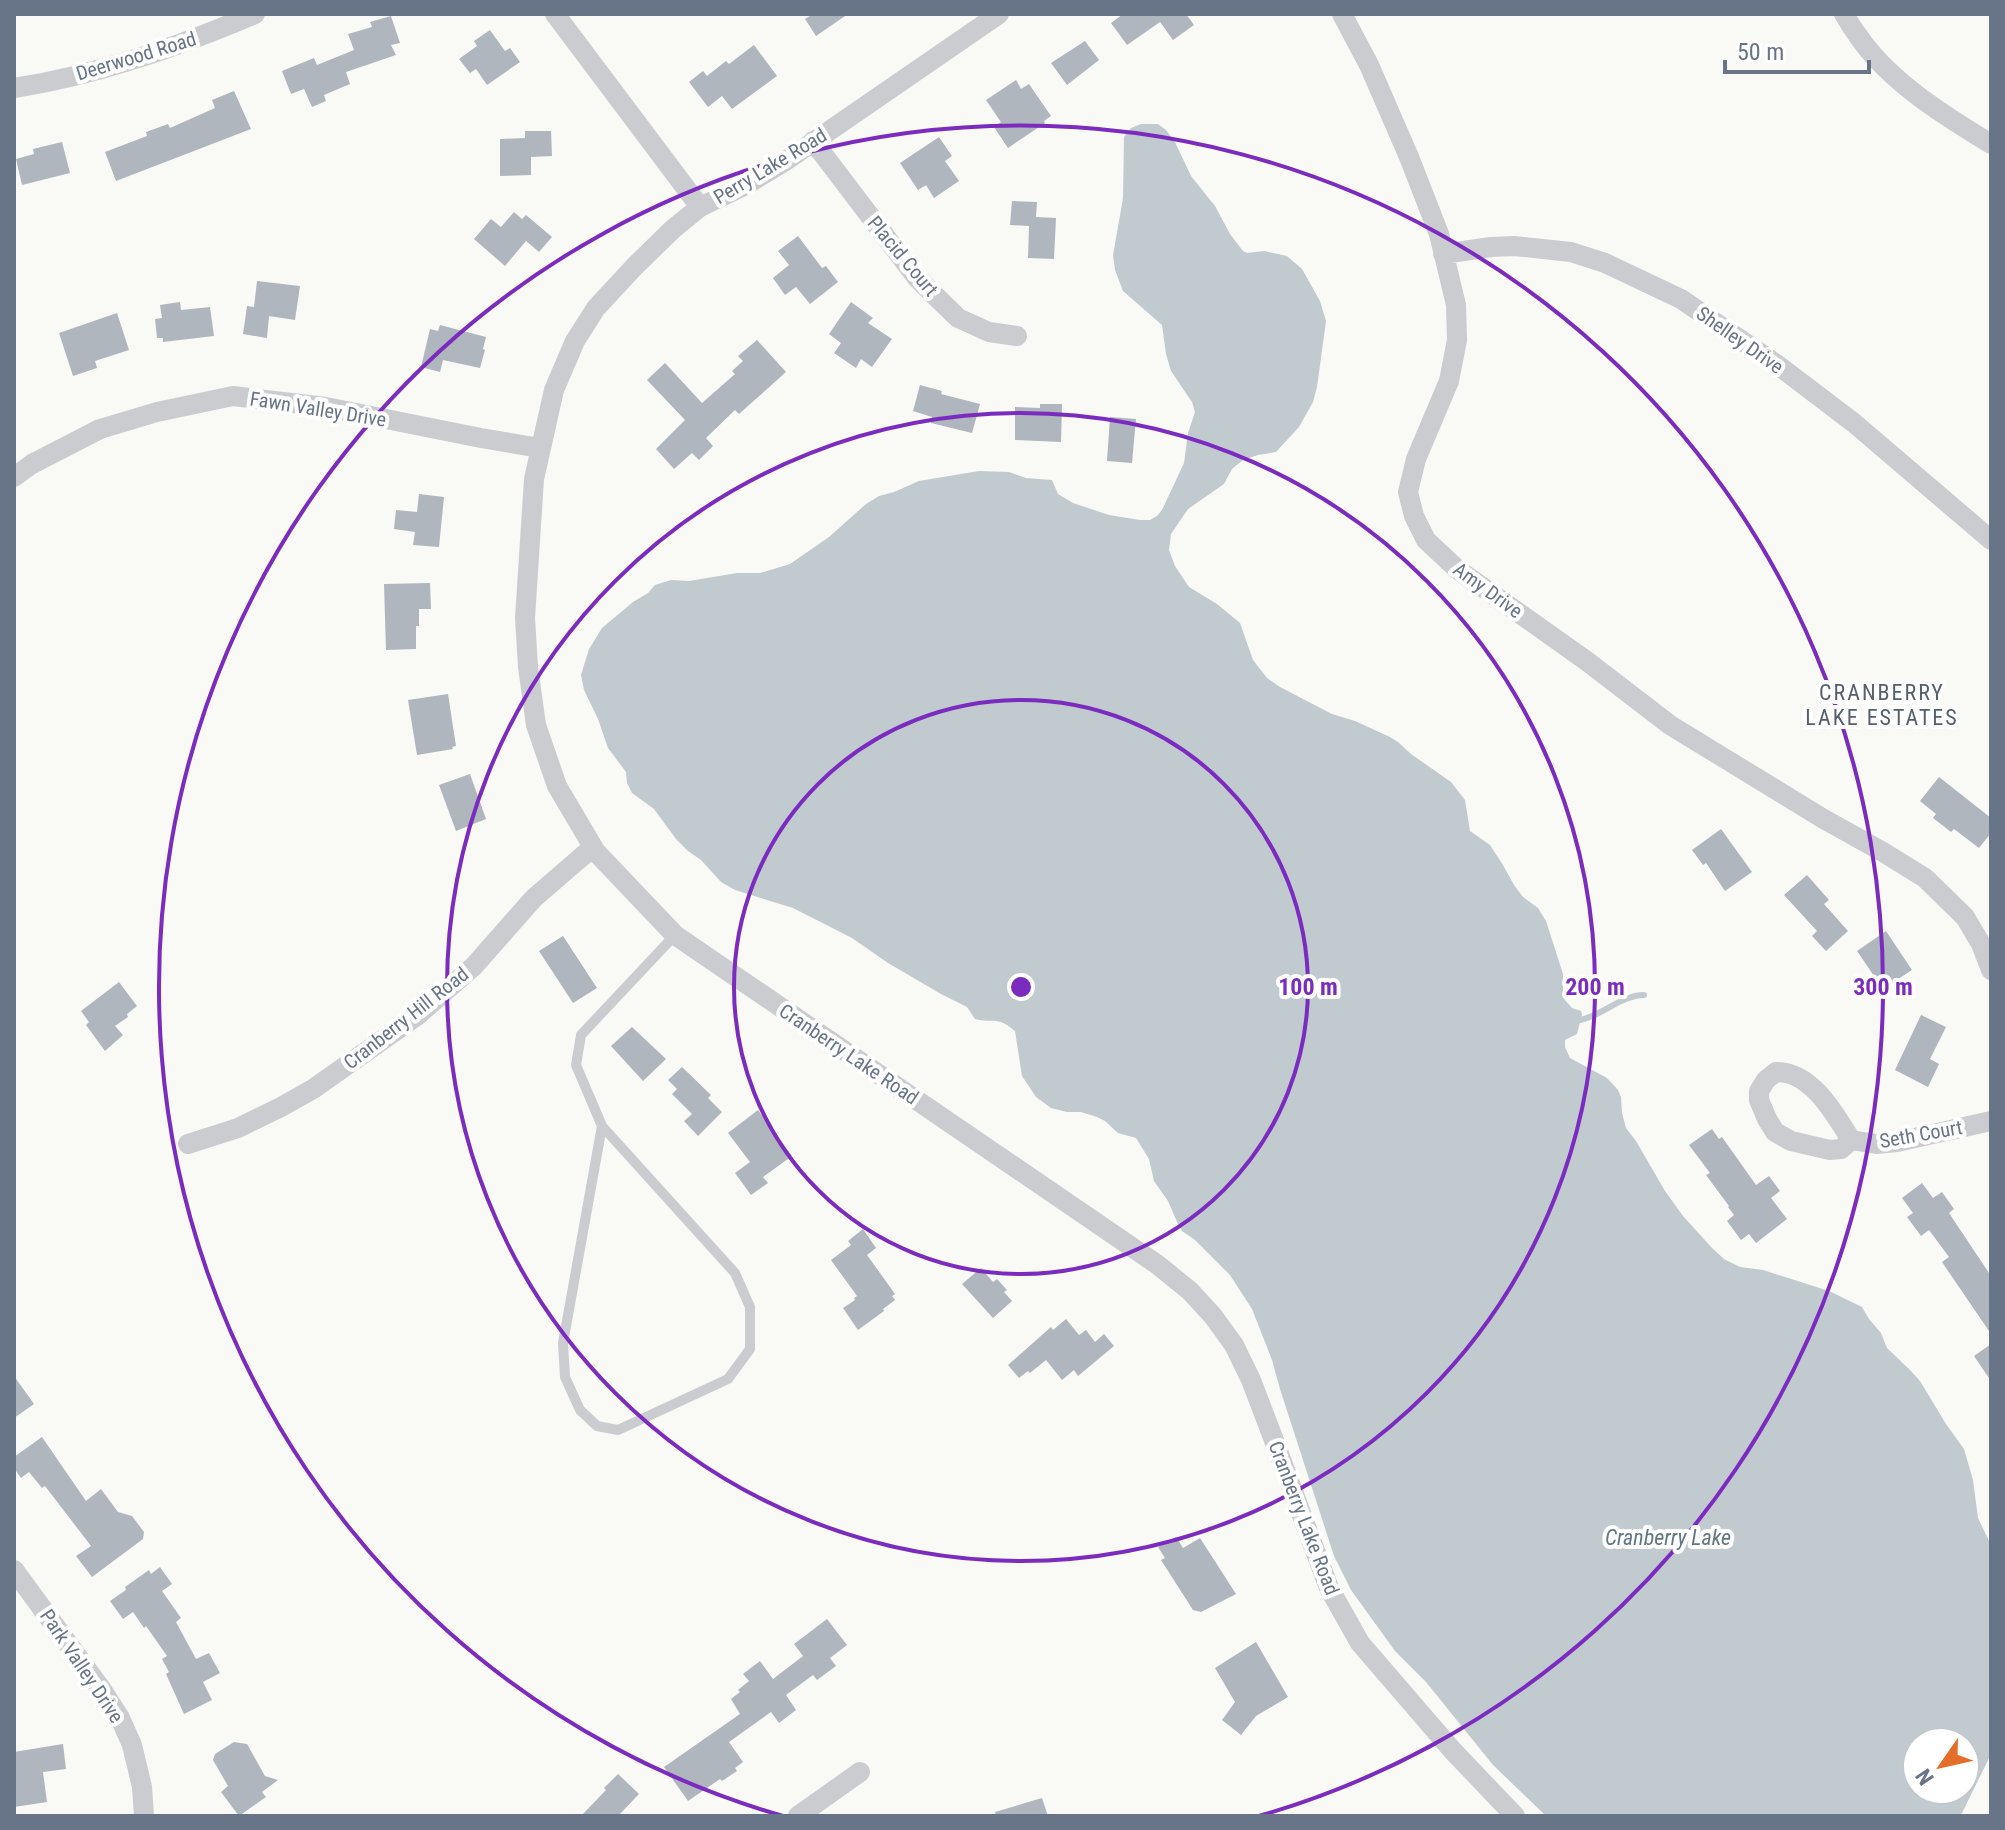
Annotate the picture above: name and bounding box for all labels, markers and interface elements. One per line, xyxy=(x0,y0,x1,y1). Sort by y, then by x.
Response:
scale bar xyxy=(1725,24,1869,74)
street label: Deerwood Road xyxy=(73,26,199,86)
text: 50 m xyxy=(1737,38,1784,66)
street label: Perry Lake Road xyxy=(709,123,831,209)
street label: Placid Court xyxy=(863,211,943,301)
street label: Shelley Drive xyxy=(1692,301,1788,379)
street label: Fawn Valley Drive xyxy=(248,386,388,432)
street label: Amy Drive xyxy=(1449,557,1527,623)
district label: CRANBERRY LAKE ESTATES xyxy=(1805,680,1959,730)
street label: Cranberry Hill Road xyxy=(339,962,473,1074)
centre of rings xyxy=(1007,973,1035,1001)
text: 100 m xyxy=(1278,973,1338,1001)
text: 200 m xyxy=(1565,973,1625,1001)
text: 300 m xyxy=(1853,973,1913,1001)
street label: Cranberry Lake Road xyxy=(775,999,923,1109)
street label: Seth Court xyxy=(1878,1115,1964,1153)
street label: Cranberry Lake Road xyxy=(1264,1438,1344,1598)
water label: Cranberry Lake xyxy=(1605,1525,1731,1550)
street label: Park Valley Drive xyxy=(35,1605,129,1727)
north arrow xyxy=(1901,1726,1981,1806)
text: N xyxy=(1911,1764,1939,1789)

